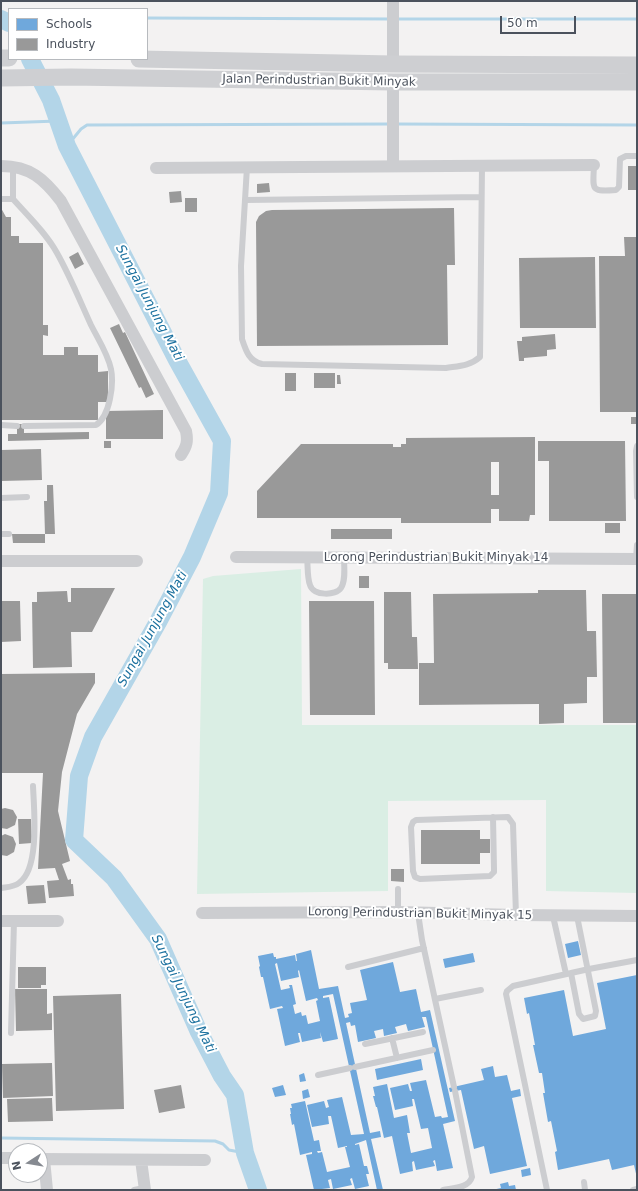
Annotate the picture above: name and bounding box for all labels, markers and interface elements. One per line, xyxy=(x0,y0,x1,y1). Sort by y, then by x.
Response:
legend xyxy=(8,8,148,60)
scale bar xyxy=(502,8,578,34)
text: 50 m xyxy=(507,16,538,30)
text: Schools xyxy=(46,17,92,31)
text: Industry xyxy=(46,37,95,51)
street label: Jalan Perindustrian Bukit Minyak xyxy=(222,72,416,90)
water label: Sungai Junjung Mati xyxy=(112,242,186,364)
street label: Lorong Perindustrian Bukit Minyak 14 xyxy=(324,551,548,565)
water label: Sungai Junjung Mati xyxy=(115,569,191,689)
street label: Lorong Perindustrian Bukit Minyak 15 xyxy=(308,905,532,923)
water label: Sungai Junjung Mati xyxy=(148,932,218,1056)
north arrow xyxy=(8,1143,48,1183)
text: N xyxy=(9,1160,24,1171)

